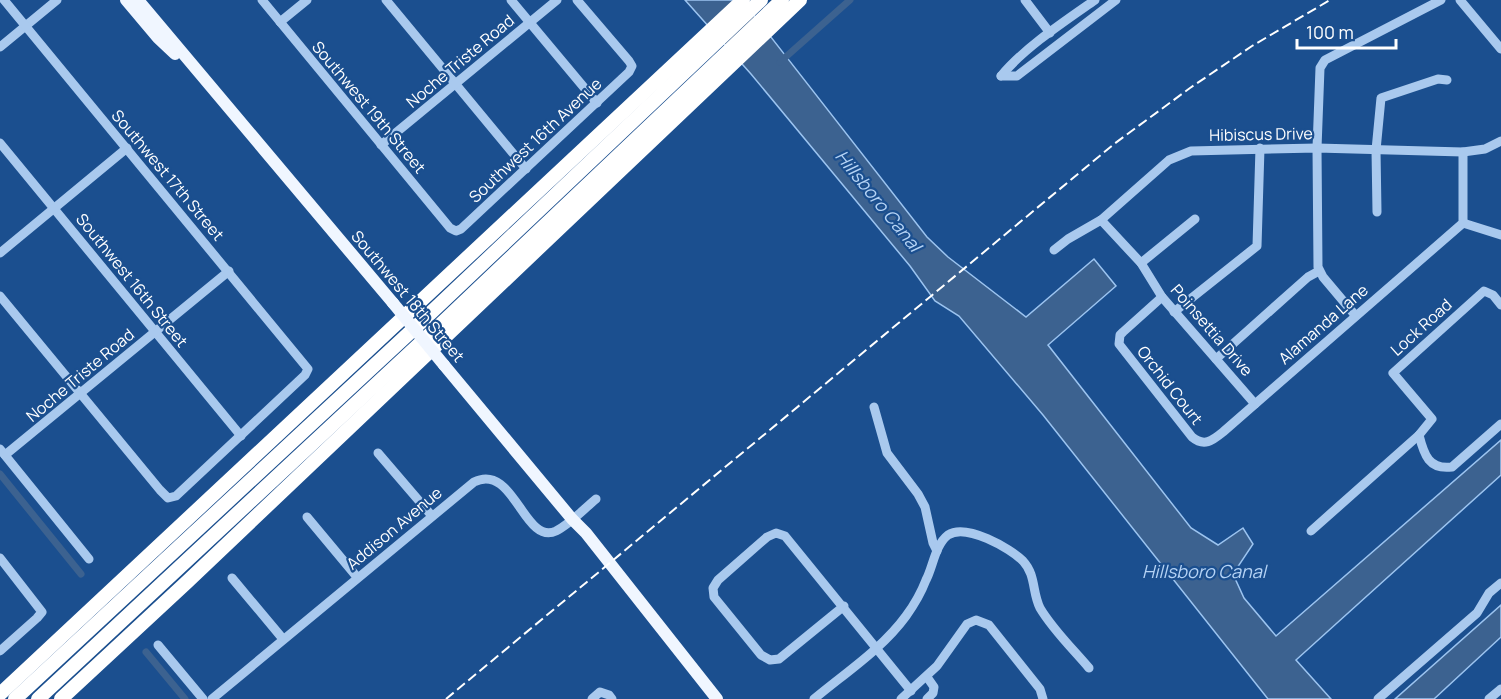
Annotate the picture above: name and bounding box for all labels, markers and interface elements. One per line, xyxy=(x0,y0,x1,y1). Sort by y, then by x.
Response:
street label: Noche Triste Road xyxy=(401,9,519,113)
scale bar xyxy=(1297,12,1396,50)
text: 100 m xyxy=(1306,20,1354,44)
street label: Southwest 19th Street xyxy=(307,36,431,178)
street label: Southwest 16th Avenue xyxy=(464,73,606,207)
street label: Southwest 17th Street xyxy=(107,105,229,245)
street label: Hibiscus Drive xyxy=(1209,122,1313,146)
water label: Hillsboro Canal xyxy=(830,145,929,258)
street label: Southwest 16th Street xyxy=(71,208,193,352)
street label: Southwest 18th Street xyxy=(346,225,470,367)
street label: Poinsettia Drive xyxy=(1166,279,1258,381)
street label: Alamanda Lane xyxy=(1273,279,1373,369)
street label: Lock Road xyxy=(1386,294,1456,360)
street label: Noche Triste Road xyxy=(21,323,139,427)
street label: Orchid Court xyxy=(1132,341,1208,429)
street label: Addison Avenue xyxy=(342,482,446,574)
water label: Hillsboro Canal xyxy=(1142,559,1269,583)

